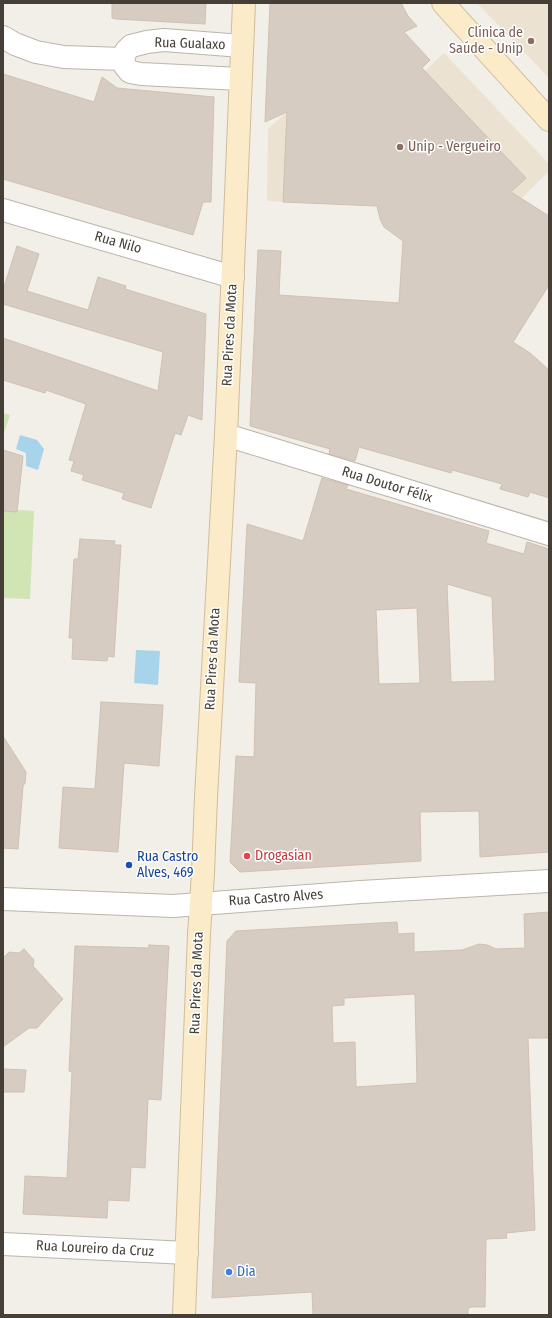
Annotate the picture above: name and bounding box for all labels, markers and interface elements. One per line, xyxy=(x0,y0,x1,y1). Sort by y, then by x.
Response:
place label: Clínica de Saúde - Unip xyxy=(449,25,523,58)
street label: Rua Gualaxo xyxy=(154,34,226,54)
marker: Clínica de Saúde - Unip xyxy=(526,36,536,46)
place label: Unip - Vergueiro xyxy=(408,139,501,155)
marker: Unip - Vergueiro xyxy=(395,142,405,152)
street label: Rua Nilo xyxy=(93,228,143,258)
street label: Rua Pires da Mota xyxy=(219,283,241,387)
street label: Rua Doutor Félix xyxy=(340,463,434,507)
street label: Rua Pires da Mota xyxy=(202,607,224,711)
place label: Drogasian xyxy=(255,848,312,864)
place label: Rua Castro Alves, 469 xyxy=(137,849,198,882)
marker: Drogasian xyxy=(242,851,252,861)
marker: Rua Castro Alves, 469 xyxy=(124,860,134,870)
street label: Rua Castro Alves xyxy=(228,886,324,910)
street label: Rua Pires da Mota xyxy=(187,931,207,1035)
street label: Rua Loureiro da Cruz xyxy=(36,1238,154,1260)
place label: Dia xyxy=(237,1264,256,1280)
marker: Dia xyxy=(224,1267,234,1277)

